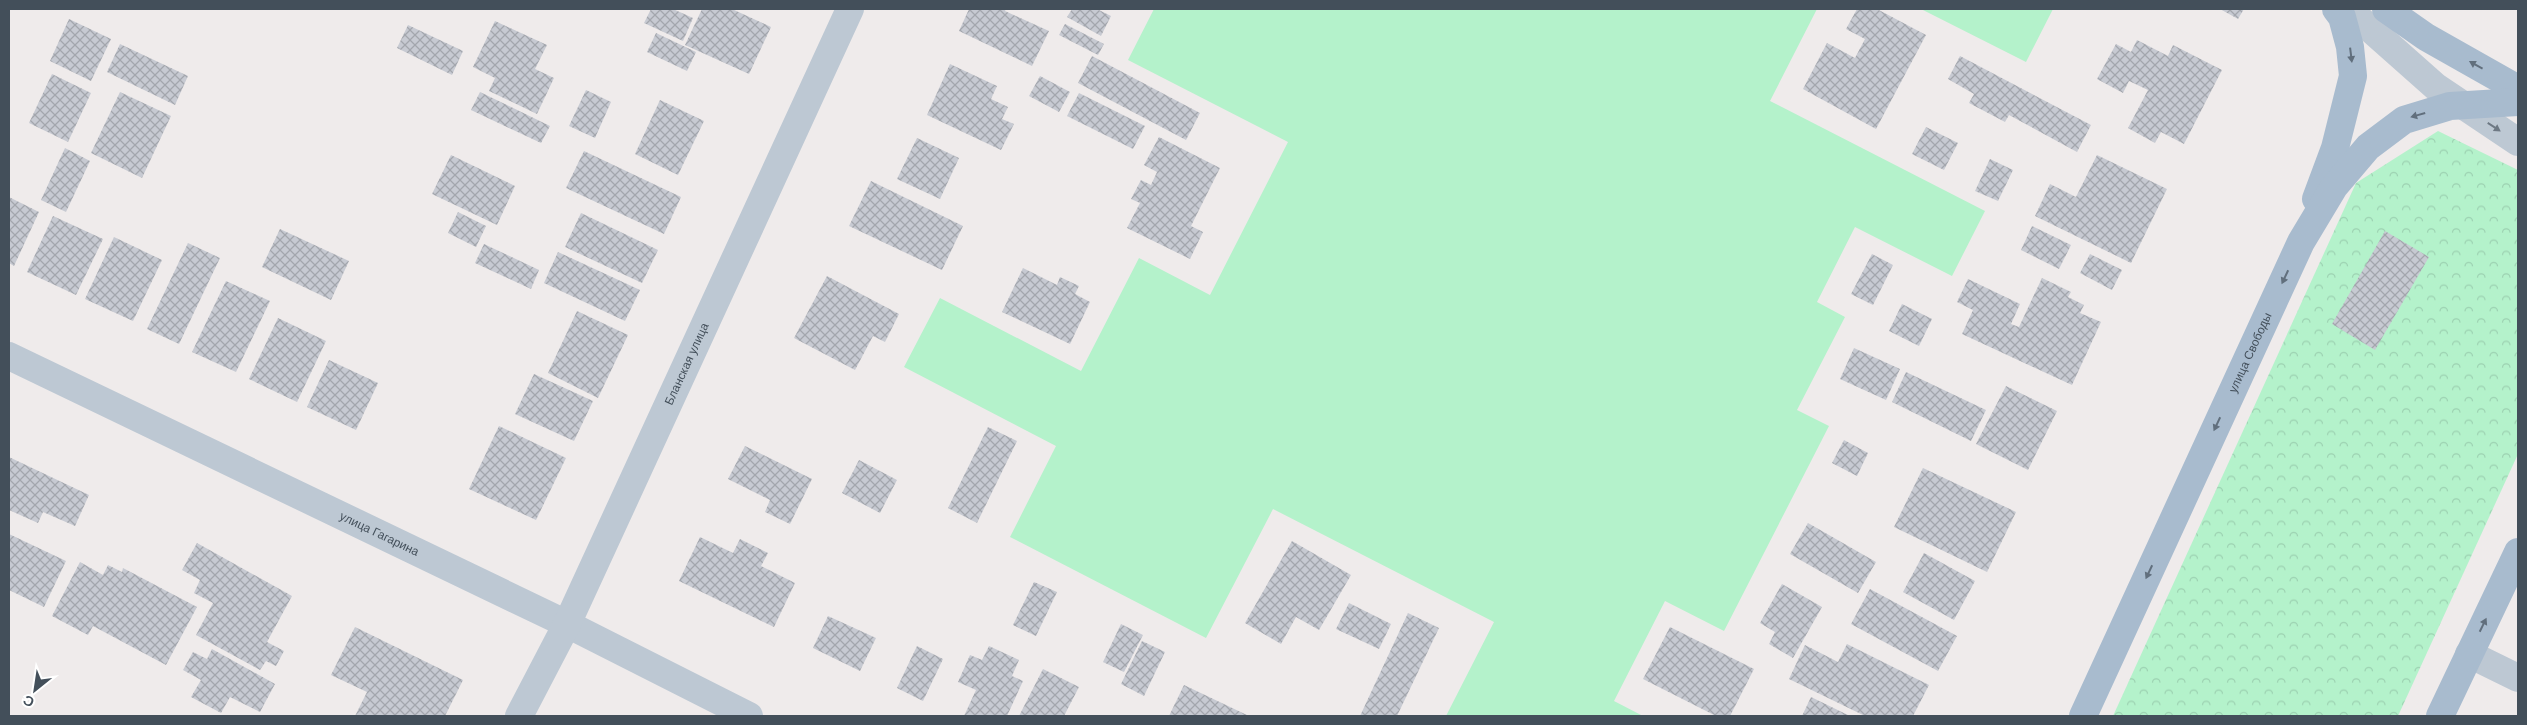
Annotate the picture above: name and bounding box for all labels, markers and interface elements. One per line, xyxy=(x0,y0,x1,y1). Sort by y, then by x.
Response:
one-way arrow xyxy=(2347,47,2355,63)
one-way arrow xyxy=(2469,61,2482,70)
one-way arrow xyxy=(2411,112,2426,120)
one-way arrow xyxy=(2488,123,2501,132)
one-way arrow xyxy=(2281,269,2289,284)
street label: улица Свободы xyxy=(2225,310,2276,395)
street label: Бланская улица xyxy=(661,320,713,408)
one-way arrow xyxy=(2213,417,2221,431)
street label: улица Гагарина xyxy=(337,508,422,560)
one-way arrow xyxy=(2145,565,2153,579)
one-way arrow xyxy=(2479,618,2487,632)
north arrow xyxy=(10,665,60,715)
text: С xyxy=(20,691,37,712)

